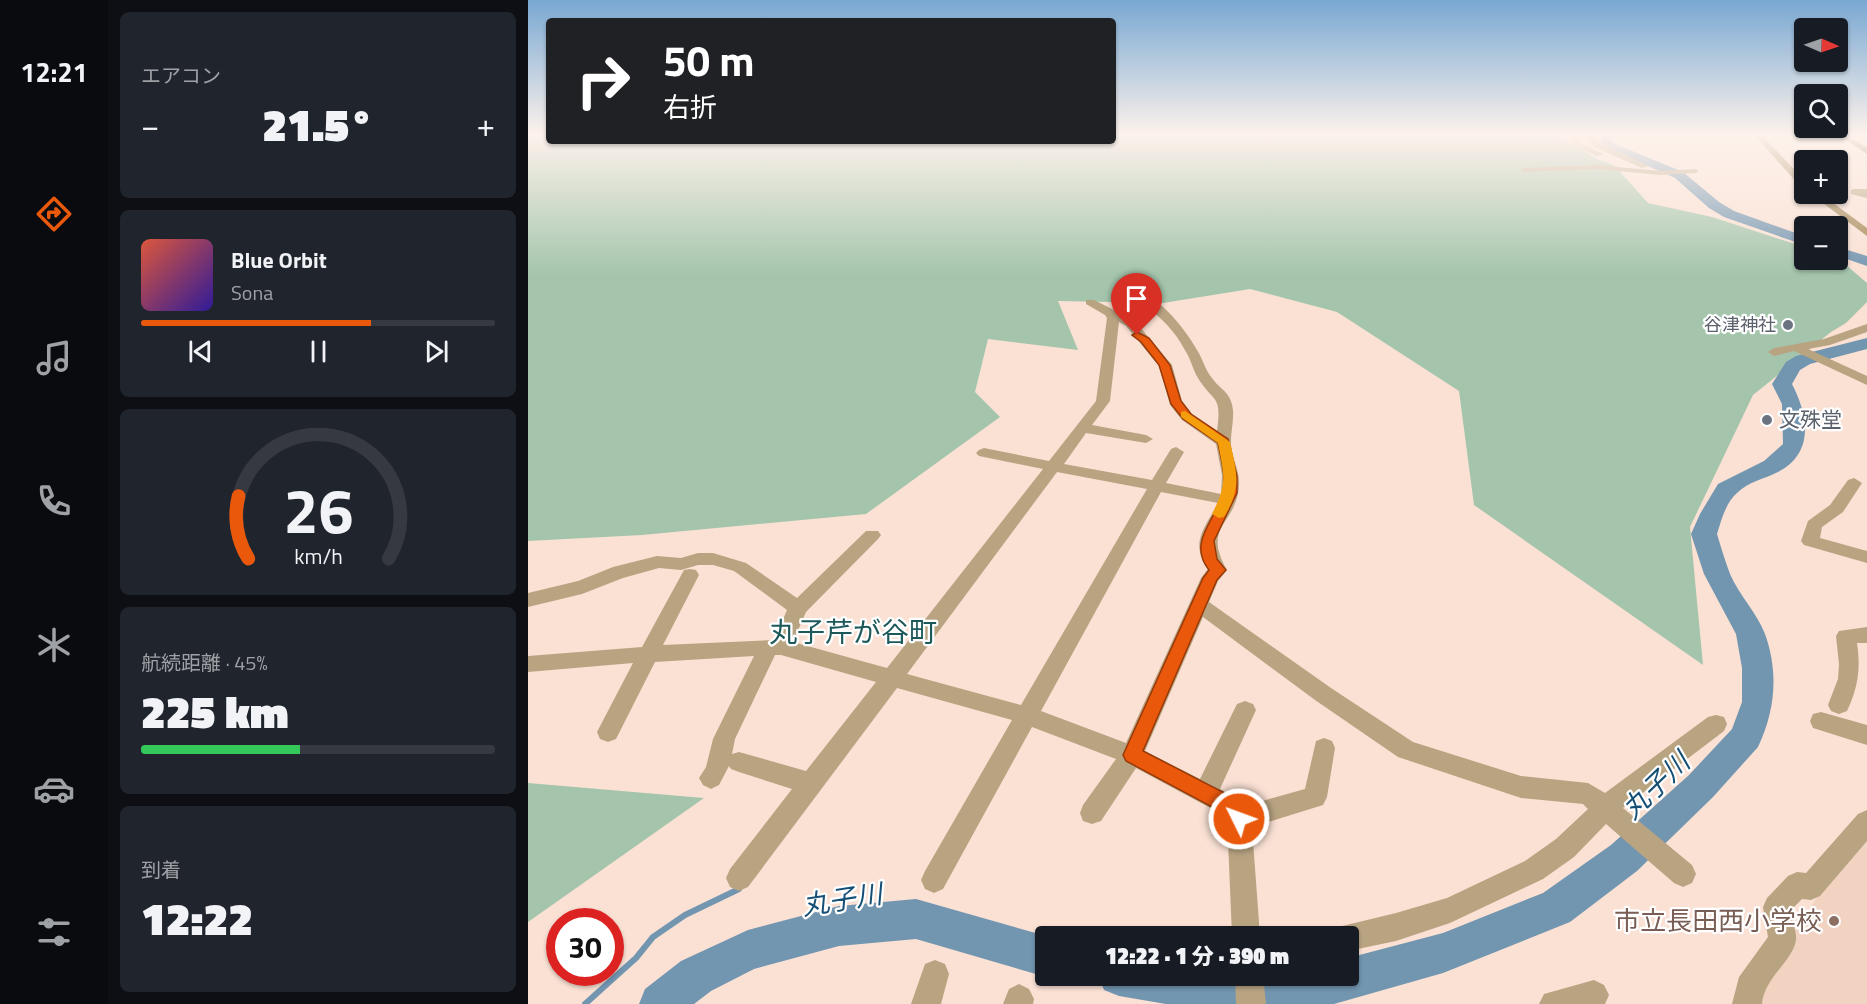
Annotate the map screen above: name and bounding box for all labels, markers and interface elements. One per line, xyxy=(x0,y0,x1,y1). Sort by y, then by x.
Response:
north arrow xyxy=(1794,18,1848,72)
map controls xyxy=(1794,18,1848,270)
text: 50 m xyxy=(663,28,755,92)
icon: right xyxy=(564,42,642,120)
text: 12:21 xyxy=(20,51,88,92)
text: エアコン xyxy=(141,60,221,91)
button: search xyxy=(1794,84,1848,138)
text: 右折 xyxy=(663,86,717,127)
text: 21.5° xyxy=(262,90,374,158)
text: − xyxy=(141,100,159,150)
text: + xyxy=(477,100,495,150)
button: + xyxy=(1794,150,1848,204)
icon: directions xyxy=(33,193,75,235)
button: − xyxy=(1794,216,1848,270)
text: Blue Orbit xyxy=(231,243,327,277)
pin xyxy=(1111,273,1162,335)
text: Sona xyxy=(231,277,273,308)
icon: arrive xyxy=(1120,282,1153,315)
place label: 谷津神社 xyxy=(1704,311,1776,338)
marker: 谷津神社 xyxy=(1781,318,1795,332)
icon: previous xyxy=(184,335,217,368)
icon: pause xyxy=(302,335,335,368)
icon: next xyxy=(420,335,453,368)
icon: music xyxy=(33,337,75,379)
place label: 文殊堂 xyxy=(1779,403,1842,435)
marker: 文殊堂 xyxy=(1760,413,1774,427)
text: 26 xyxy=(283,462,353,557)
icon: phone xyxy=(33,480,75,522)
text: km/h xyxy=(294,540,342,572)
district label: 丸子芹が谷町 xyxy=(769,610,937,653)
icon: climate xyxy=(33,624,75,666)
text: 航続距離 · 45% xyxy=(141,647,268,678)
text: 225 km xyxy=(141,677,289,745)
water label: 丸子川 xyxy=(1612,740,1700,828)
icon: car xyxy=(33,768,75,810)
position arrow xyxy=(1207,787,1271,851)
text: 到着 xyxy=(141,854,181,885)
water label: 丸子川 xyxy=(799,871,888,925)
text: 12:22 xyxy=(141,884,253,952)
place label: 市立長田西小学校 xyxy=(1614,901,1822,940)
speed limit sign: 30 xyxy=(546,908,624,986)
icon: filters xyxy=(33,911,75,953)
marker: 市立長田西小学校 xyxy=(1827,914,1841,928)
text: 12:22 · 1 分 · 390 m xyxy=(1105,939,1289,973)

